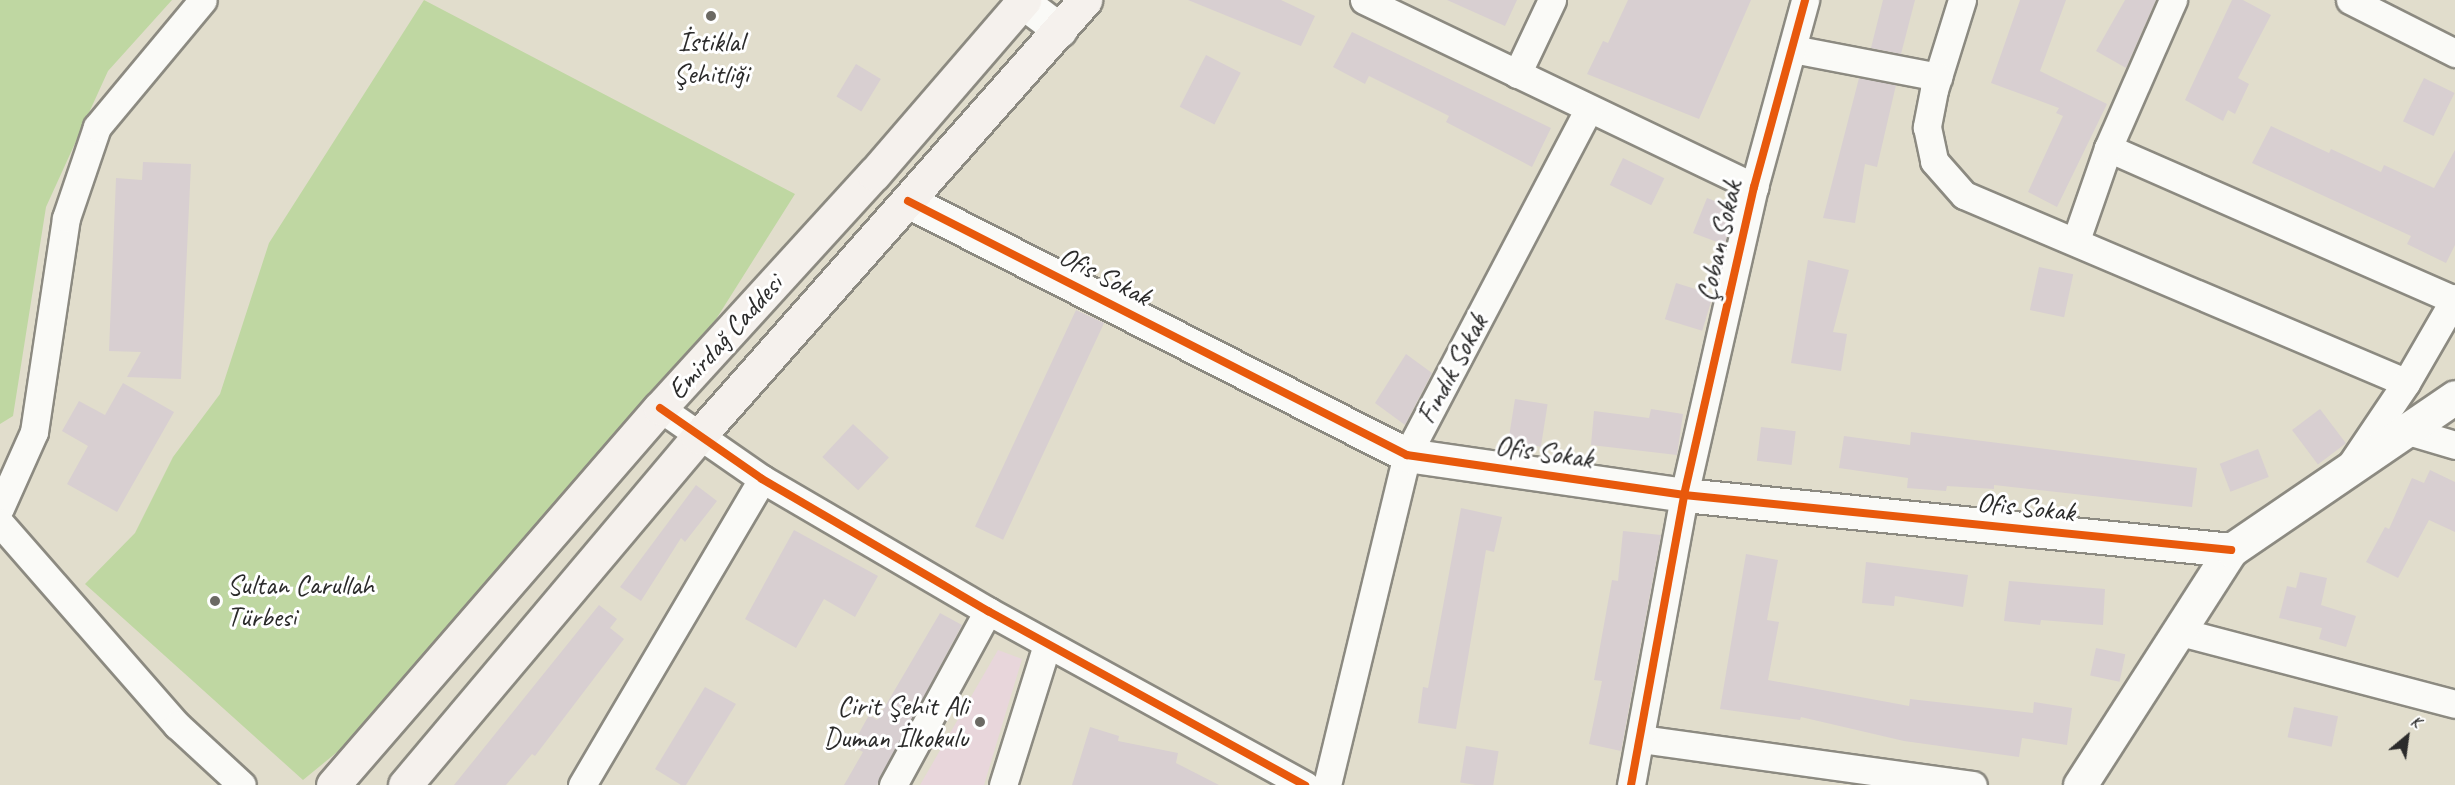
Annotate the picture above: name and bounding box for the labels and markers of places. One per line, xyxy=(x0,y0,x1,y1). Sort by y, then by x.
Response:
marker: İstiklal Şehitliği xyxy=(704,9,718,23)
place label: İstiklal Şehitliği xyxy=(673,25,749,91)
place label: Sultan Carullah Türbesi xyxy=(227,568,375,634)
marker: Sultan Carullah Türbesi xyxy=(208,594,222,608)
place label: Cirit Şehit Ali Duman İlkokulu xyxy=(823,689,968,755)
marker: Cirit Şehit Ali Duman İlkokulu xyxy=(973,715,987,729)

